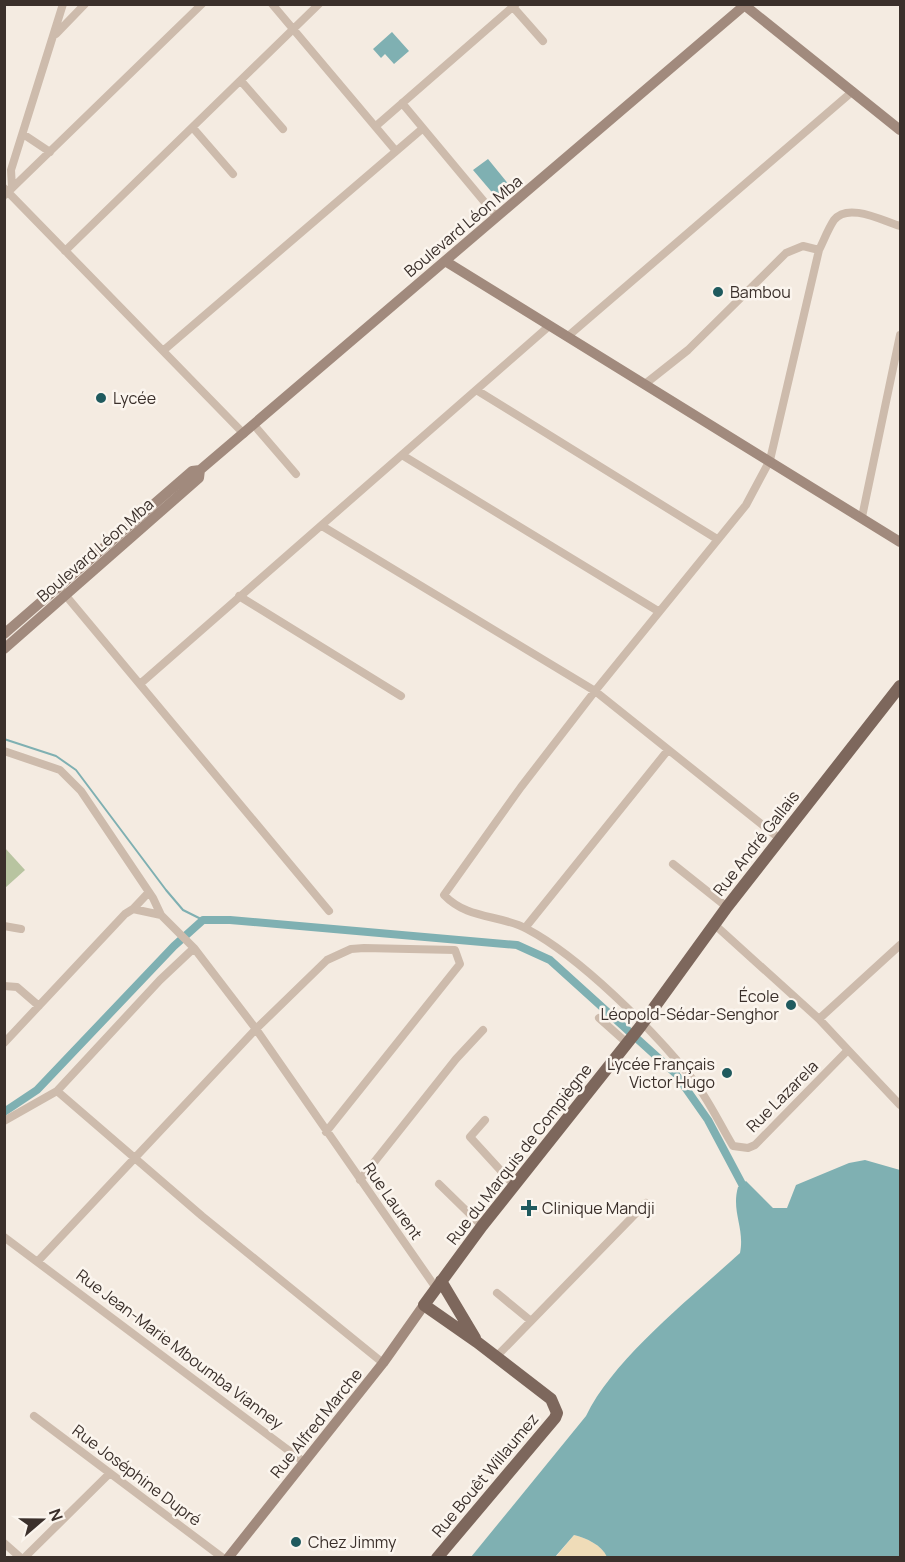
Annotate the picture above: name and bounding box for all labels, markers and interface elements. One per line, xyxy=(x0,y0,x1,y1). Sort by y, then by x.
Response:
street label: Boulevard Léon Mba xyxy=(399,170,527,282)
place label: Bambou xyxy=(730,281,791,303)
marker: Bambou xyxy=(711,285,725,299)
place label: Lycée xyxy=(113,387,156,409)
marker: Lycée xyxy=(94,391,108,405)
street label: Boulevard Léon Mba xyxy=(32,493,158,607)
street label: Rue André Gallais xyxy=(708,786,804,900)
place label: École Léopold-Sédar-Senghor xyxy=(600,985,779,1025)
marker: École Léopold-Sédar-Senghor xyxy=(784,998,798,1012)
place label: Lycée Français Victor Hugo xyxy=(607,1053,715,1093)
street label: Rue Lazarela xyxy=(741,1055,823,1137)
street label: Rue du Marquis de Compiègne xyxy=(441,1059,597,1249)
marker: Lycée Français Victor Hugo xyxy=(720,1066,734,1080)
street label: Rue Laurent xyxy=(358,1158,428,1244)
place label: Clinique Mandji xyxy=(542,1197,655,1219)
marker: Clinique Mandji xyxy=(520,1199,538,1217)
street label: Rue Jean-Marie Mboumba Vianney xyxy=(72,1264,288,1434)
street label: Rue Alfred Marche xyxy=(265,1364,367,1482)
street label: Rue Bouêt Willaumez xyxy=(427,1408,543,1542)
street label: Rue Joséphine Dupré xyxy=(68,1419,206,1531)
north arrow xyxy=(12,1490,72,1550)
text: N xyxy=(44,1506,68,1524)
place label: Chez Jimmy xyxy=(308,1531,397,1553)
marker: Chez Jimmy xyxy=(289,1535,303,1549)

